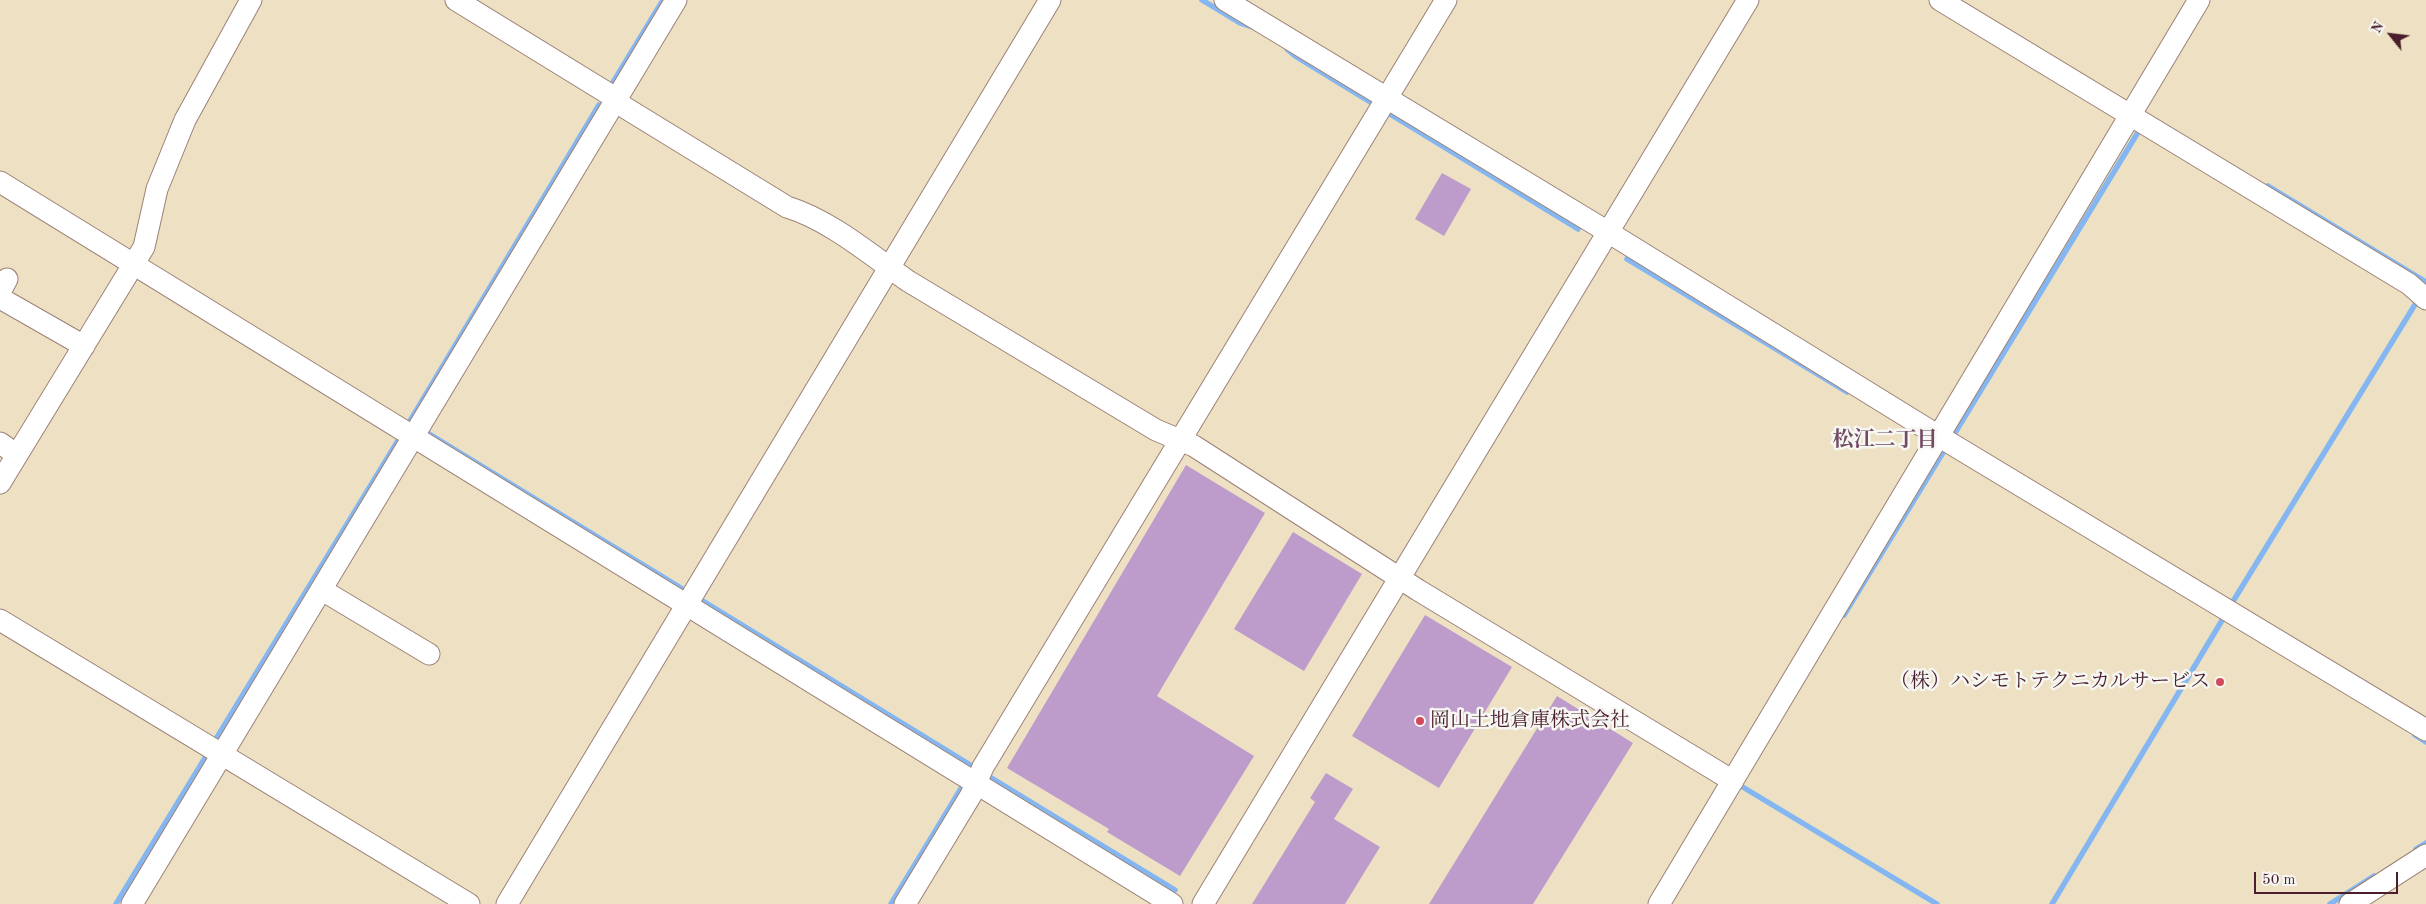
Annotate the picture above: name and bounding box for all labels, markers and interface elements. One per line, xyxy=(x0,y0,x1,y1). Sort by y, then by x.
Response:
north arrow xyxy=(2366,10,2416,60)
text: N xyxy=(2369,20,2387,36)
district label: 松江二丁目 xyxy=(1833,427,1937,453)
place label: （株）ハシモトテクニカルサービス xyxy=(1890,670,2210,694)
marker: （株）ハシモトテクニカルサービス xyxy=(2214,676,2226,688)
place label: 岡山土地倉庫株式会社 xyxy=(1430,709,1630,733)
marker: 岡山土地倉庫株式会社 xyxy=(1414,715,1426,727)
scale bar xyxy=(2256,862,2400,894)
text: 50 m xyxy=(2262,873,2296,888)

